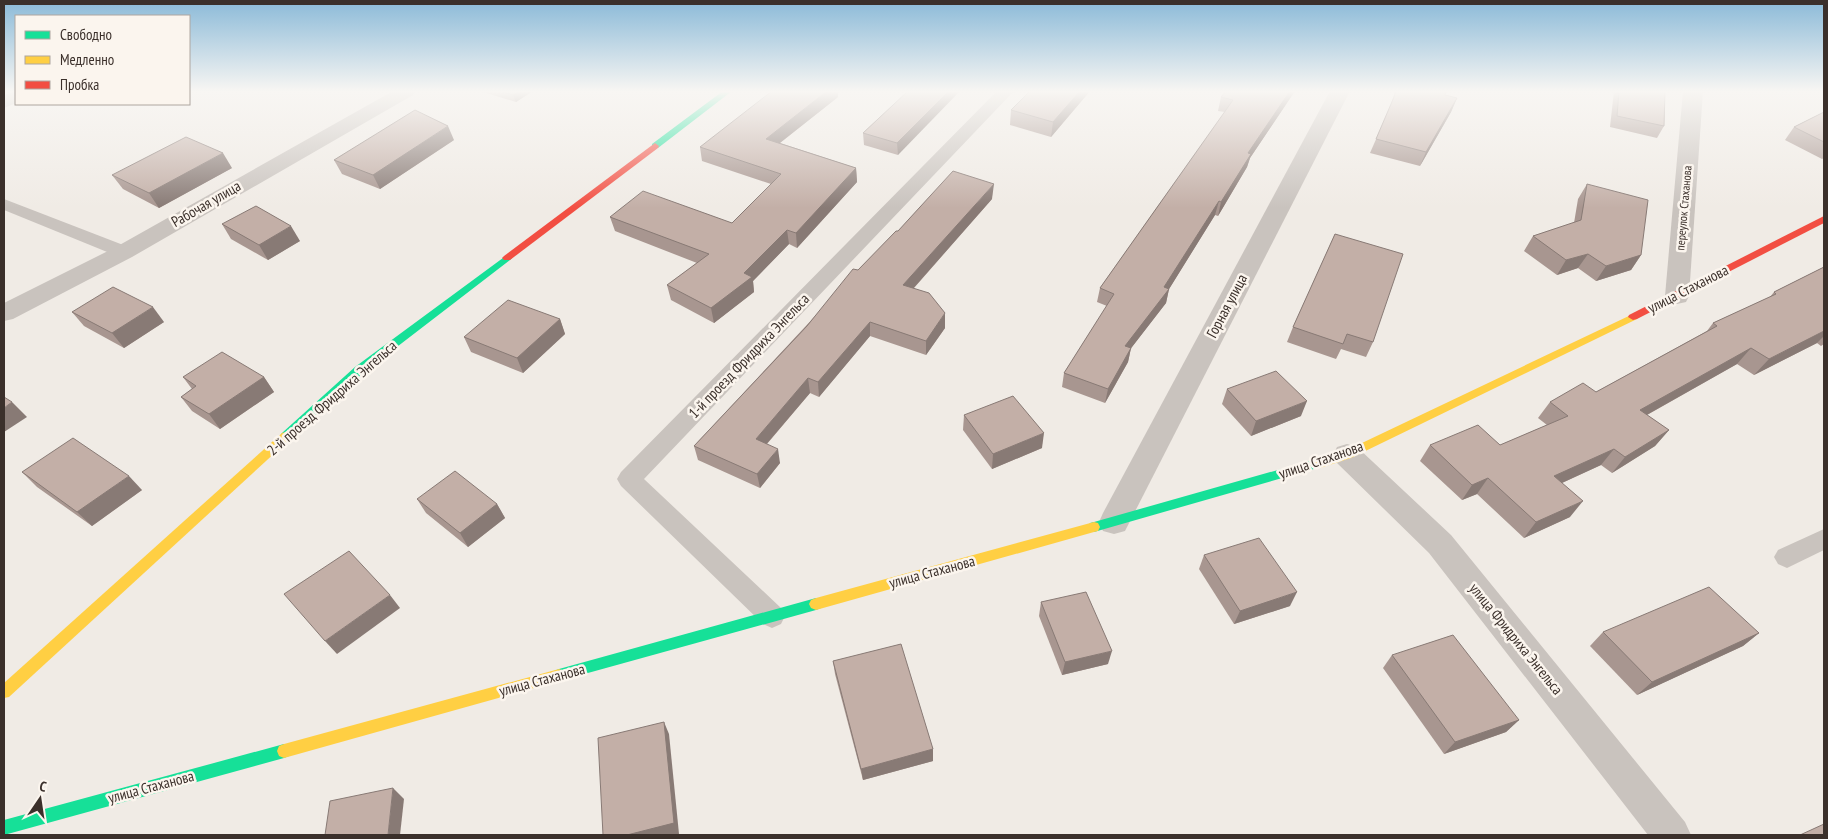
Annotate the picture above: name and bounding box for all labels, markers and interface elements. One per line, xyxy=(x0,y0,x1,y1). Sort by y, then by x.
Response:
legend xyxy=(15,15,190,105)
text: Свободно xyxy=(60,25,112,44)
text: Медленно xyxy=(60,50,114,69)
text: Пробка xyxy=(60,75,99,94)
street label: переулок Стаханова xyxy=(1672,165,1695,251)
street label: Рабочая улица xyxy=(168,176,244,231)
street label: улица Стаханова xyxy=(1644,260,1731,317)
street label: Горная улица xyxy=(1202,271,1251,341)
street label: 1-й проезд Фридриха Энгельса xyxy=(684,289,813,422)
street label: 2-й проезд Фридриха Энгельса xyxy=(263,336,401,459)
street label: улица Стаханова xyxy=(1276,436,1366,483)
street label: улица Стаханова xyxy=(887,551,977,592)
street label: улица Фридриха Энгельса xyxy=(1465,579,1567,698)
street label: улица Стаханова xyxy=(497,659,587,700)
street label: улица Стаханова xyxy=(106,766,196,807)
north arrow xyxy=(15,774,65,824)
text: С xyxy=(38,777,49,796)

